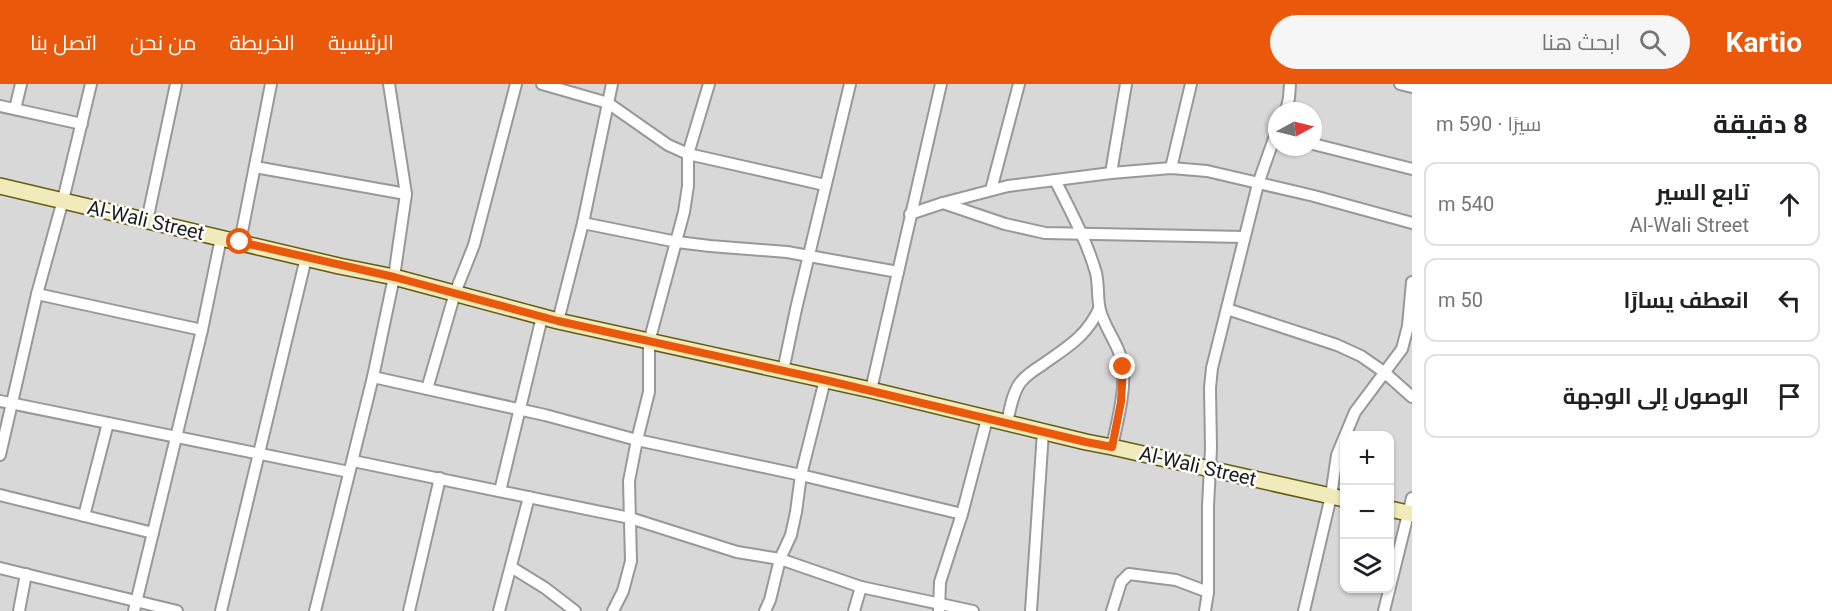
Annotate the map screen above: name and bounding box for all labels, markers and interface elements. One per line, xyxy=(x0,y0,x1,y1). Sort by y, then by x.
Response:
search box xyxy=(1270,15,1690,69)
icon: search xyxy=(1636,26,1669,59)
text: Kartio xyxy=(1726,26,1802,59)
text: ابحث هنا xyxy=(1542,30,1621,55)
text: اتصل بنا xyxy=(30,31,97,55)
text: من نحن xyxy=(130,31,196,55)
text: الخريطة xyxy=(229,31,295,55)
text: الرئيسية xyxy=(328,31,394,55)
north arrow xyxy=(1268,102,1322,156)
text: 8 دقيقة xyxy=(1713,109,1808,139)
text: سيرًا · 590 m xyxy=(1436,112,1541,136)
text: تابع السير xyxy=(1656,180,1749,205)
icon: ahead xyxy=(1773,188,1806,221)
text: 540 m xyxy=(1438,192,1494,216)
street label: Al-Wali Street xyxy=(85,195,207,245)
text: Al-Wali Street xyxy=(1630,213,1749,237)
route start xyxy=(226,228,252,254)
icon: left xyxy=(1773,284,1806,317)
text: 50 m xyxy=(1438,288,1483,312)
text: انعطف يسارًا xyxy=(1624,288,1749,313)
route end xyxy=(1109,353,1135,379)
icon: arrive xyxy=(1773,380,1806,413)
text: الوصول إلى الوجهة xyxy=(1563,384,1749,409)
map controls xyxy=(1340,431,1394,593)
button: + xyxy=(1340,431,1394,485)
street label: Al-Wali Street xyxy=(1137,441,1259,491)
button: − xyxy=(1340,485,1394,539)
button: layers xyxy=(1340,539,1394,593)

